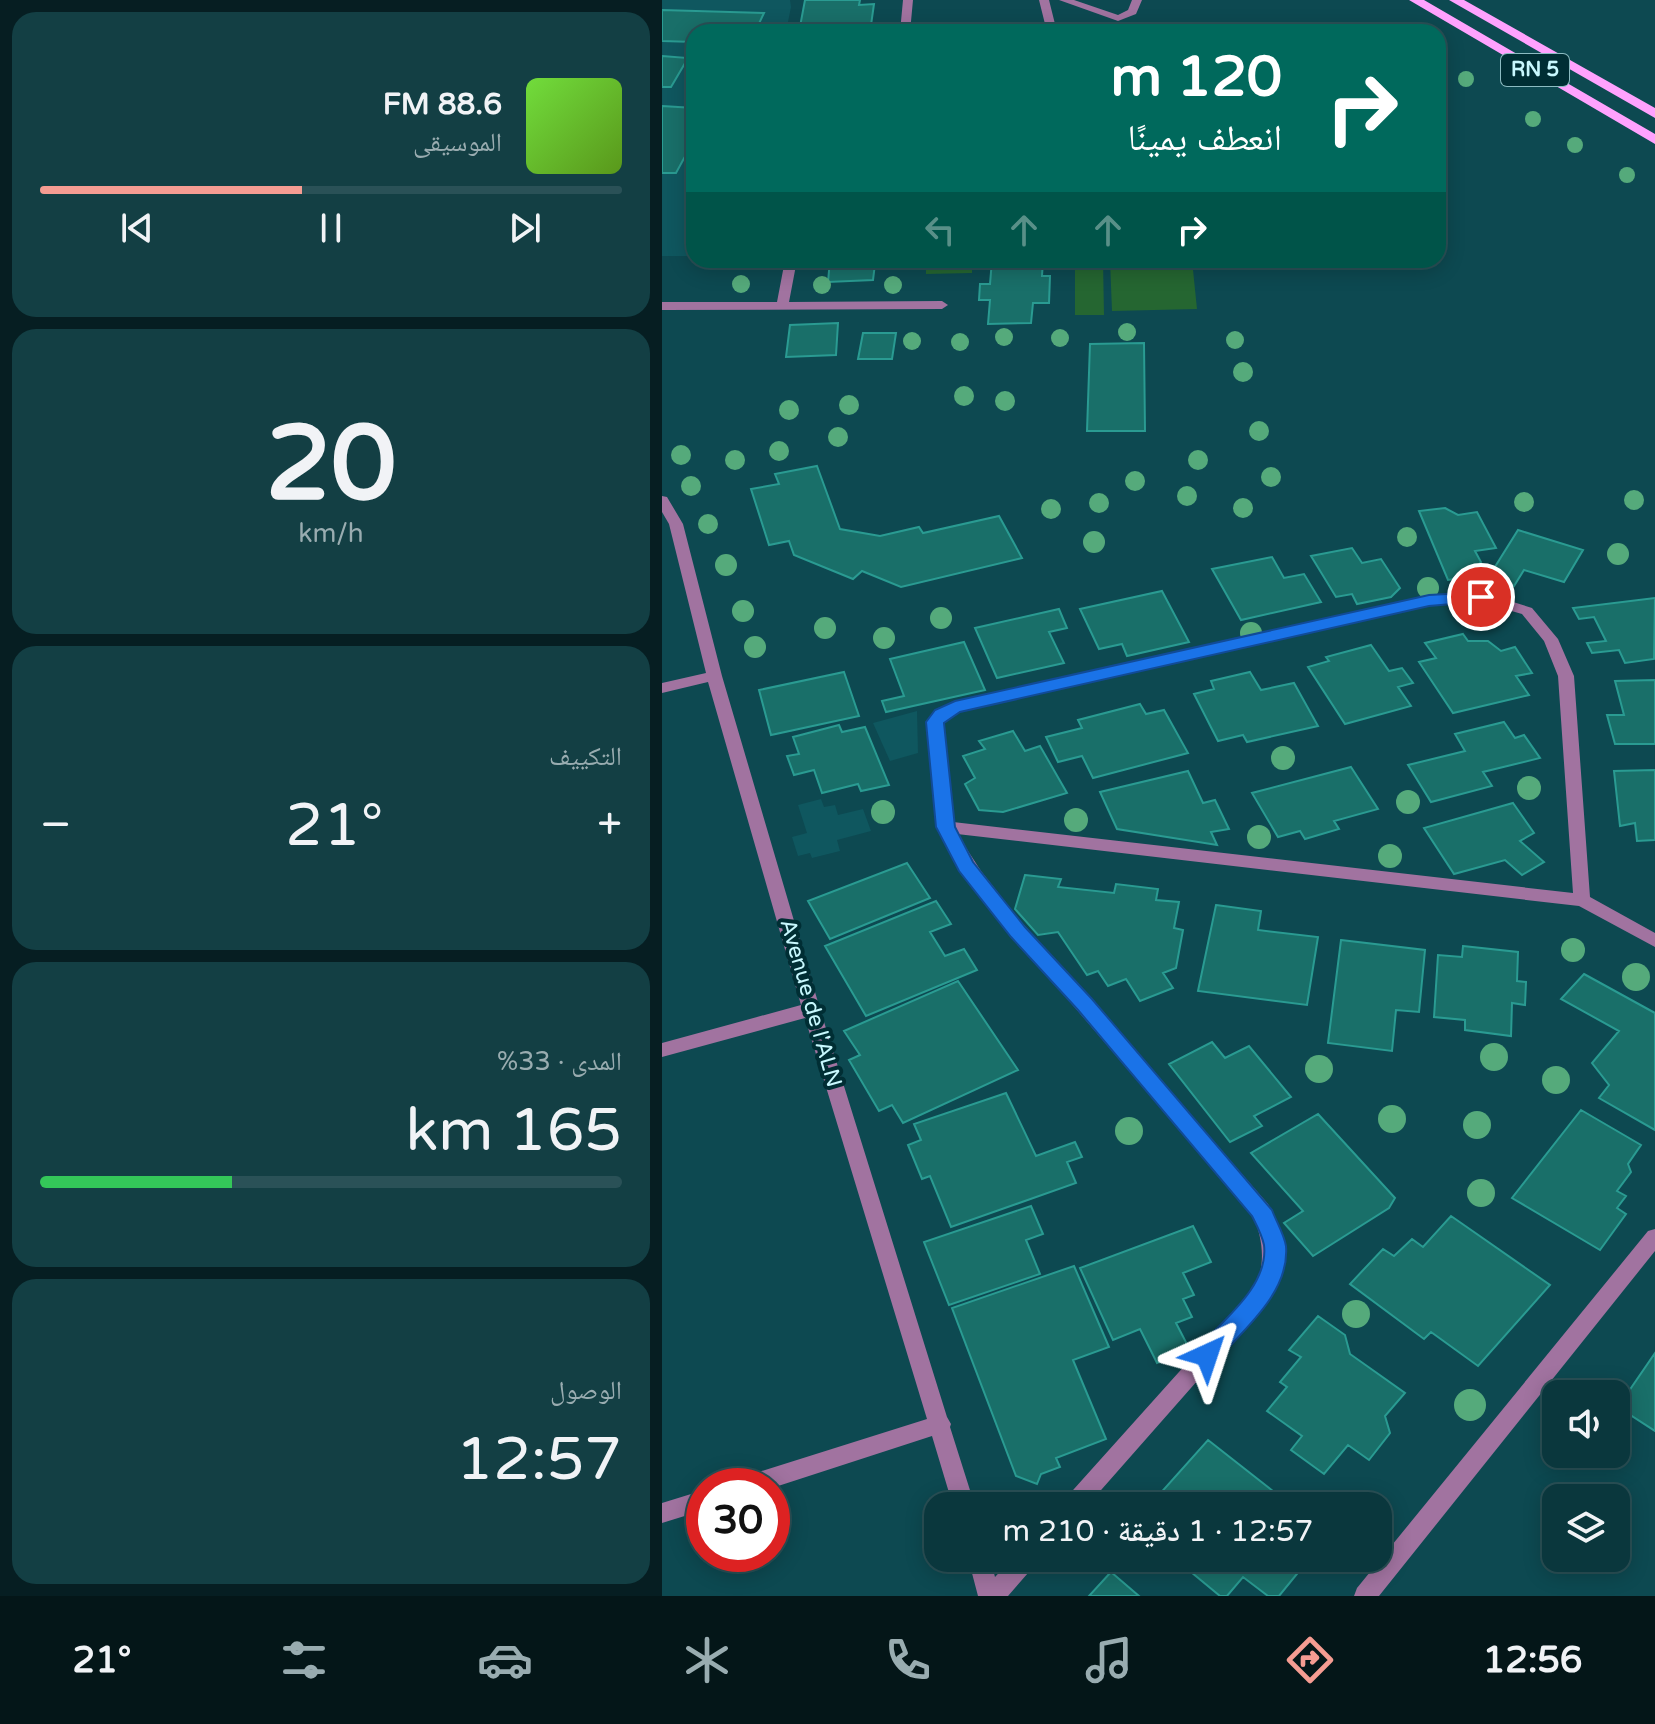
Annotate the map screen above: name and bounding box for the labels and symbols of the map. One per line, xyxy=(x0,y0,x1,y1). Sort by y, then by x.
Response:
road number: RN 5 xyxy=(1501,54,1569,86)
pin xyxy=(1447,563,1515,631)
street label: Avenue de l'ALN xyxy=(775,916,847,1090)
position arrow xyxy=(1165,1313,1249,1397)
speed limit sign: 30 xyxy=(686,1468,790,1572)

